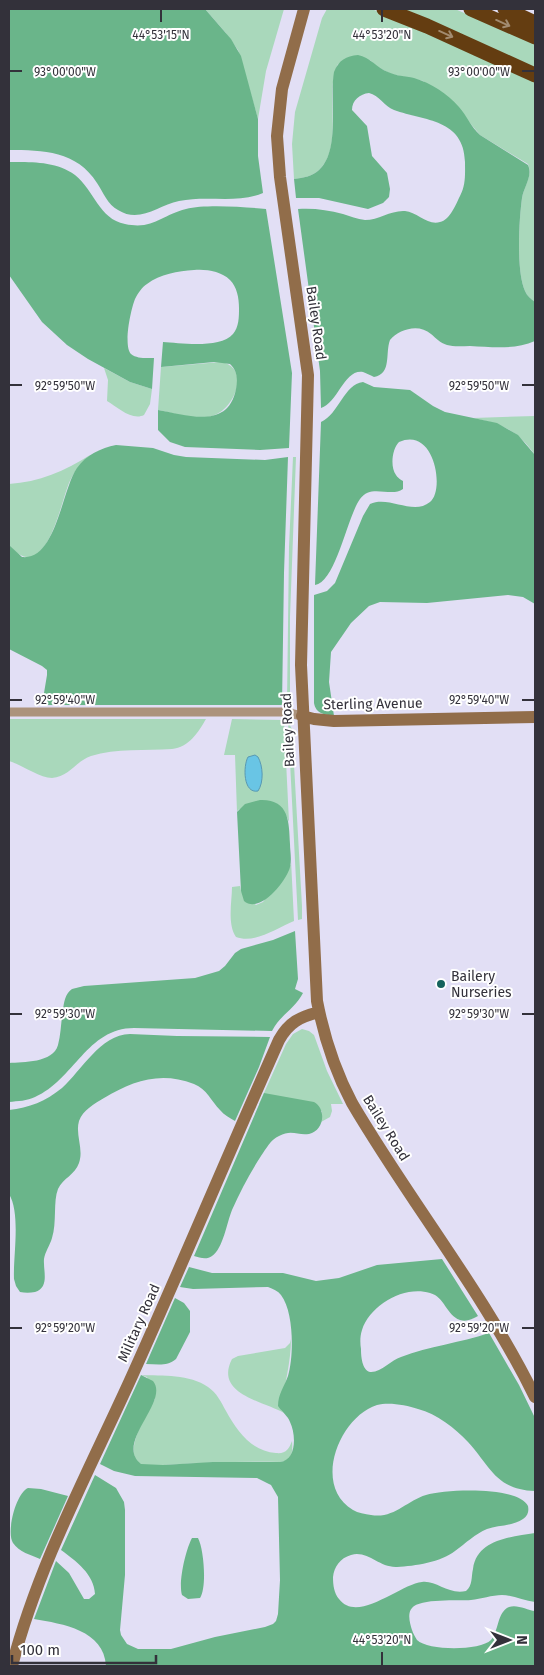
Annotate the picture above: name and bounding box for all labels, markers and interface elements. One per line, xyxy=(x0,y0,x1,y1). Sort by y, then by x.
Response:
one-way arrow xyxy=(495,18,510,28)
text: 44°53'15"N xyxy=(132,28,190,42)
text: 44°53'20"N xyxy=(352,28,412,42)
one-way arrow xyxy=(438,30,453,39)
text: 93°00'00"W xyxy=(34,65,96,79)
text: 93°00'00"W xyxy=(448,65,510,79)
street label: Bailey Road xyxy=(302,285,330,361)
text: 92°59'50"W xyxy=(35,379,95,393)
text: 92°59'50"W xyxy=(449,379,509,393)
street label: Bailey Road xyxy=(278,692,298,768)
text: 92°59'40"W xyxy=(35,693,95,707)
text: 92°59'40"W xyxy=(449,693,509,707)
street label: Sterling Avenue xyxy=(323,695,423,713)
place label: Bailery Nurseries xyxy=(451,968,512,1001)
marker: Bailery Nurseries xyxy=(435,978,447,990)
text: 92°59'30"W xyxy=(35,1007,95,1021)
text: 92°59'30"W xyxy=(449,1007,509,1021)
street label: Bailey Road xyxy=(359,1092,413,1164)
street label: Military Road xyxy=(114,1281,164,1365)
text: 92°59'20"W xyxy=(35,1321,95,1335)
text: 92°59'20"W xyxy=(449,1321,509,1335)
north arrow xyxy=(484,1615,534,1665)
scale bar xyxy=(12,1632,156,1664)
text: 44°53'20"N xyxy=(352,1633,412,1647)
text: N xyxy=(513,1635,530,1645)
text: 100 m xyxy=(20,1641,60,1659)

